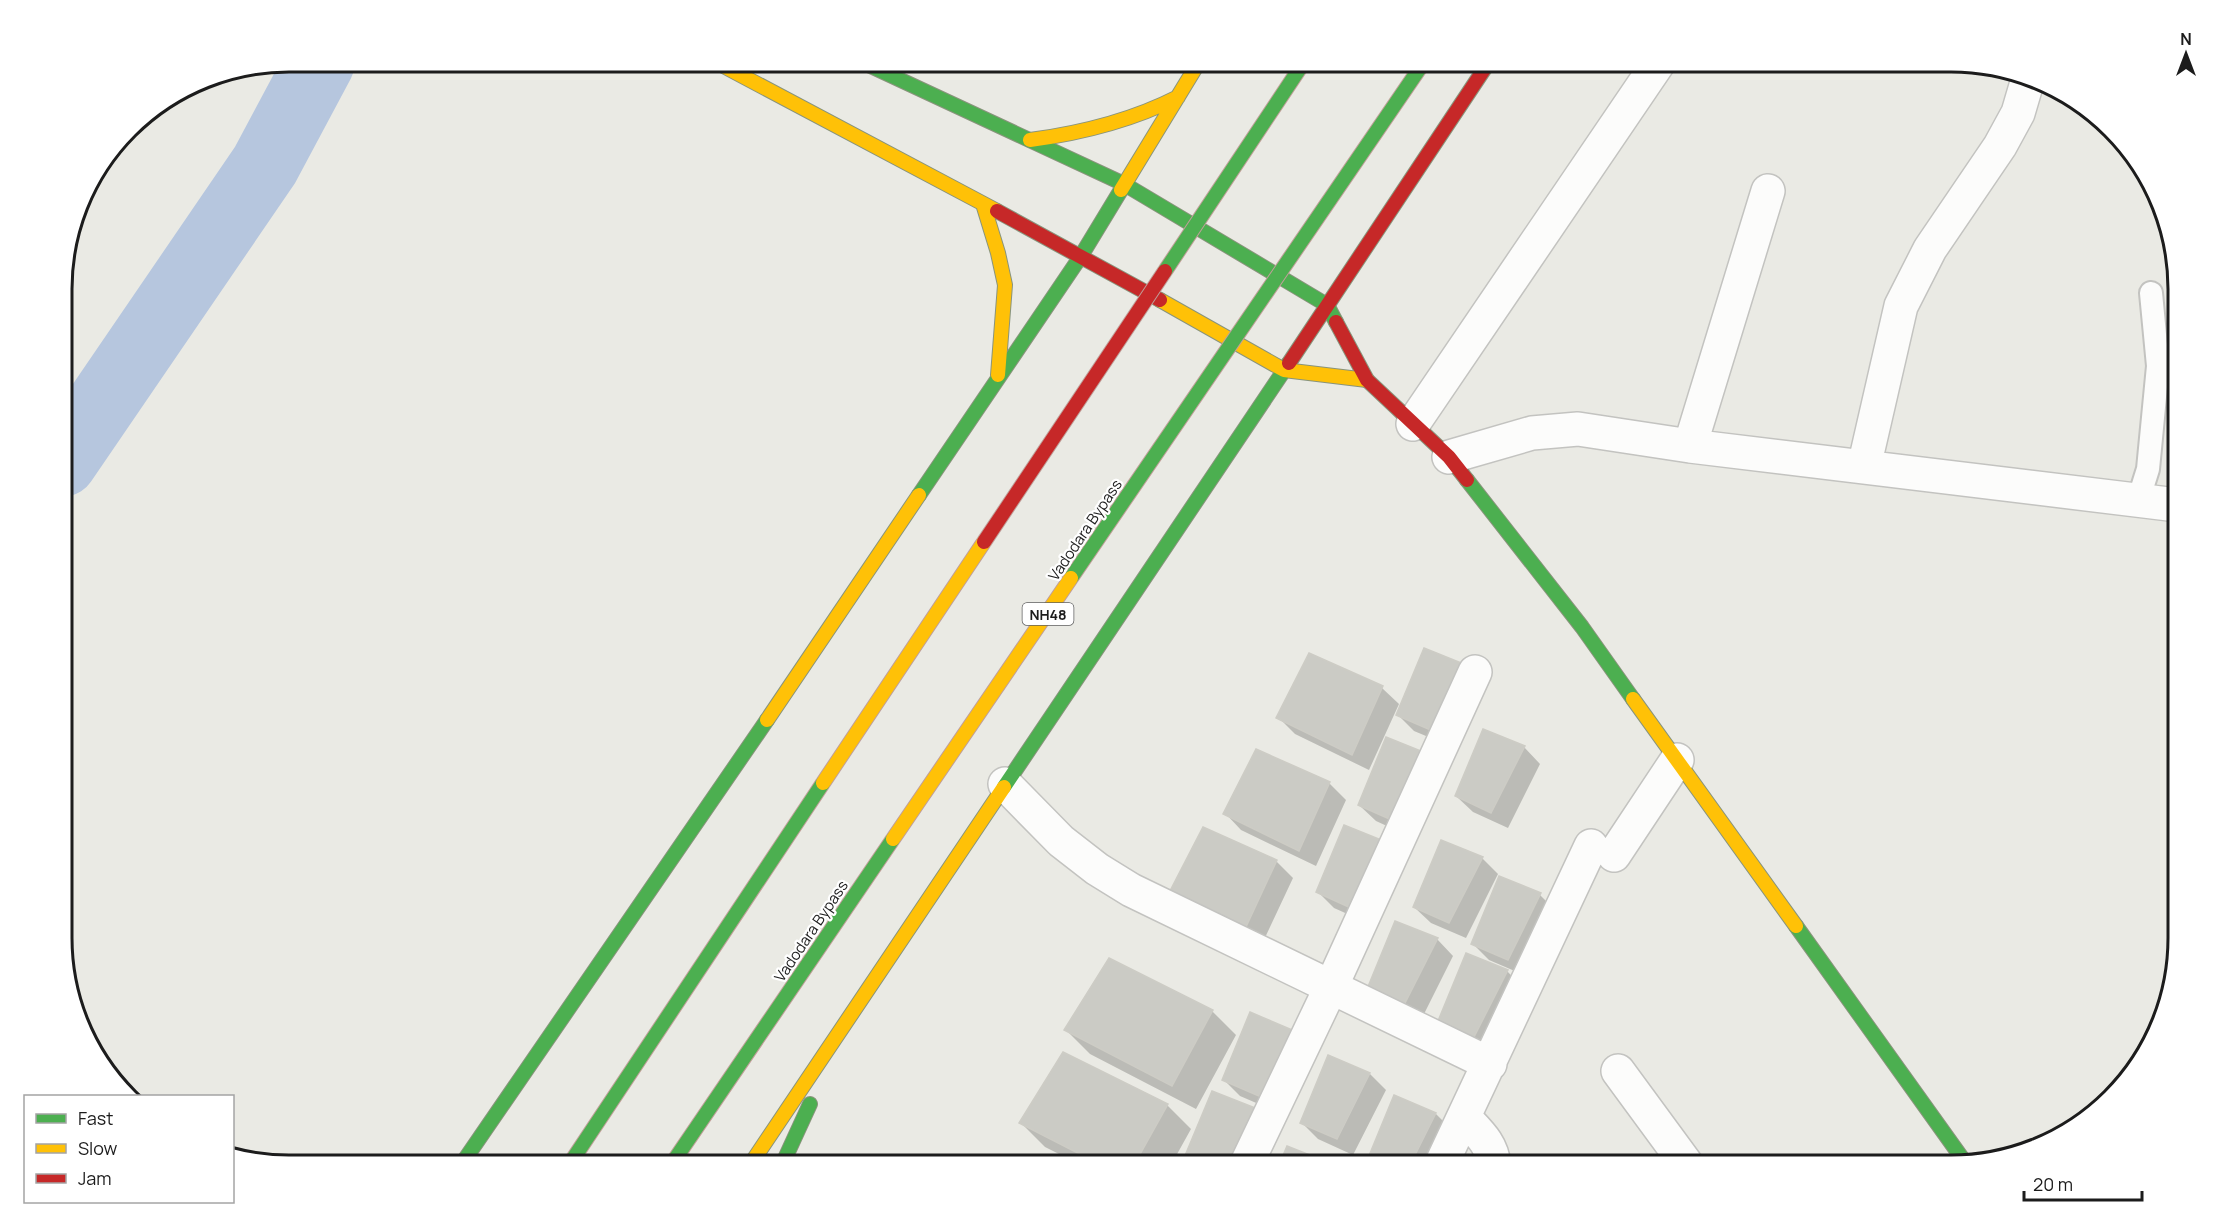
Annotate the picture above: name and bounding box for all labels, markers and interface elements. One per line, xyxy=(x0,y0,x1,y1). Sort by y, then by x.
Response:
north arrow xyxy=(2156,24,2216,84)
text: N xyxy=(2180,28,2192,50)
street label: Vadodara Bypass xyxy=(1043,475,1127,585)
road number: NH48 xyxy=(1022,603,1074,625)
street label: Vadodara Bypass xyxy=(769,876,853,986)
legend xyxy=(24,1095,234,1203)
text: Fast xyxy=(78,1106,113,1130)
text: Slow xyxy=(78,1136,118,1160)
scale bar xyxy=(2024,1164,2142,1202)
text: Jam xyxy=(78,1166,112,1190)
text: 20 m xyxy=(2033,1172,2073,1196)

